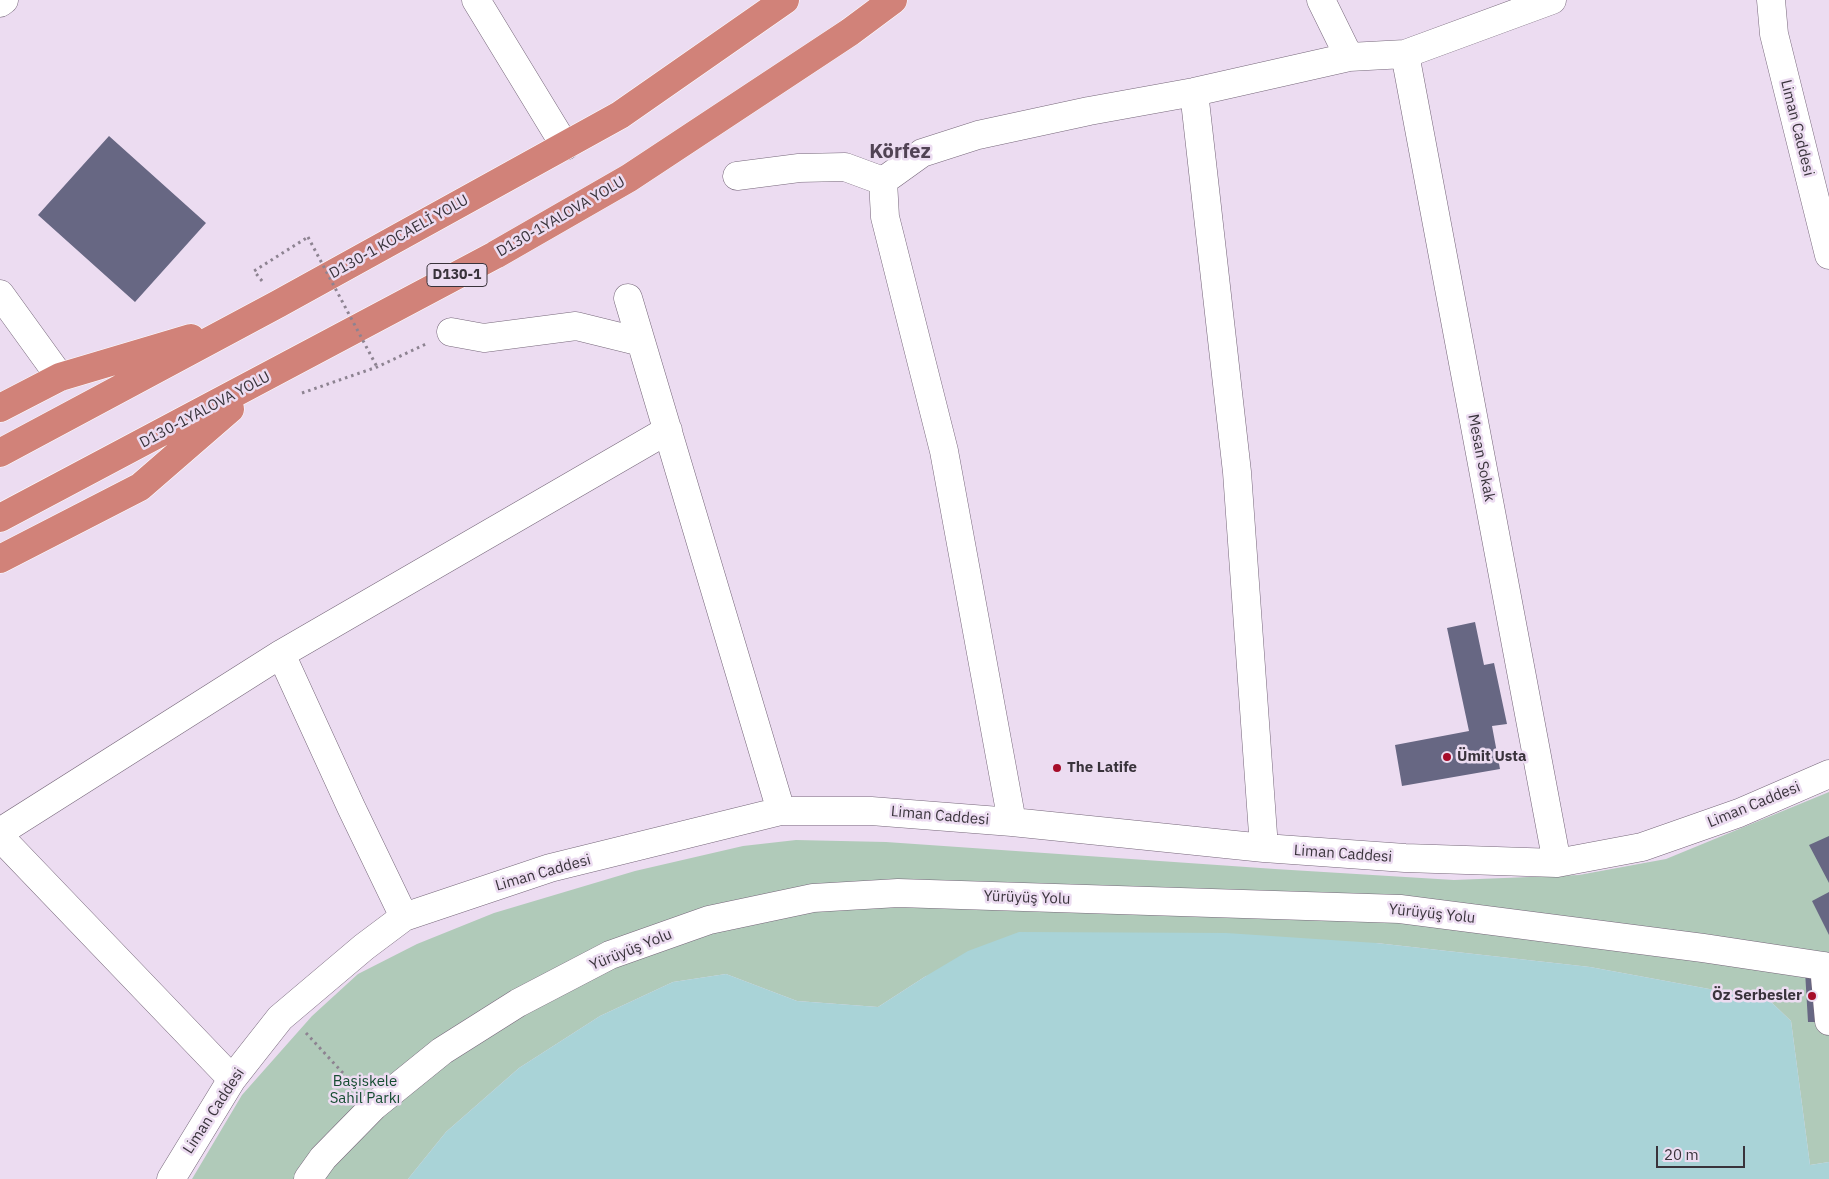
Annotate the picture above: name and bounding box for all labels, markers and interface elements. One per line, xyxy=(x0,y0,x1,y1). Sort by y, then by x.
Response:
street label: Liman Caddesi xyxy=(1776,78,1818,178)
district label: Körfez xyxy=(869,140,931,164)
street label: D130-1YALOVA YOLU xyxy=(494,173,628,261)
street label: D130-1 KOCAELİ YOLU xyxy=(326,191,472,283)
road number: D130-1 xyxy=(427,264,487,286)
street label: D130-1YALOVA YOLU xyxy=(137,368,273,452)
street label: Mesan Sokak xyxy=(1464,413,1498,503)
place label: Ümit Usta xyxy=(1457,748,1527,766)
marker: Ümit Usta xyxy=(1441,751,1453,763)
place label: The Latife xyxy=(1067,759,1137,777)
marker: The Latife xyxy=(1051,762,1063,774)
street label: Liman Caddesi xyxy=(1705,778,1803,832)
street label: Liman Caddesi xyxy=(890,803,990,829)
street label: Liman Caddesi xyxy=(1293,842,1393,866)
street label: Liman Caddesi xyxy=(493,851,593,895)
street label: Yürüyüş Yolu xyxy=(983,887,1071,909)
street label: Yürüyüş Yolu xyxy=(1388,901,1476,927)
street label: Yürüyüş Yolu xyxy=(587,925,675,975)
place label: Öz Serbesler xyxy=(1712,987,1802,1005)
marker: Öz Serbesler xyxy=(1806,990,1818,1002)
street label: Liman Caddesi xyxy=(180,1065,248,1157)
park label: Başiskele Sahil Parkı xyxy=(330,1073,400,1108)
scale bar xyxy=(1659,1136,1748,1168)
text: 20 m xyxy=(1664,1145,1699,1164)

